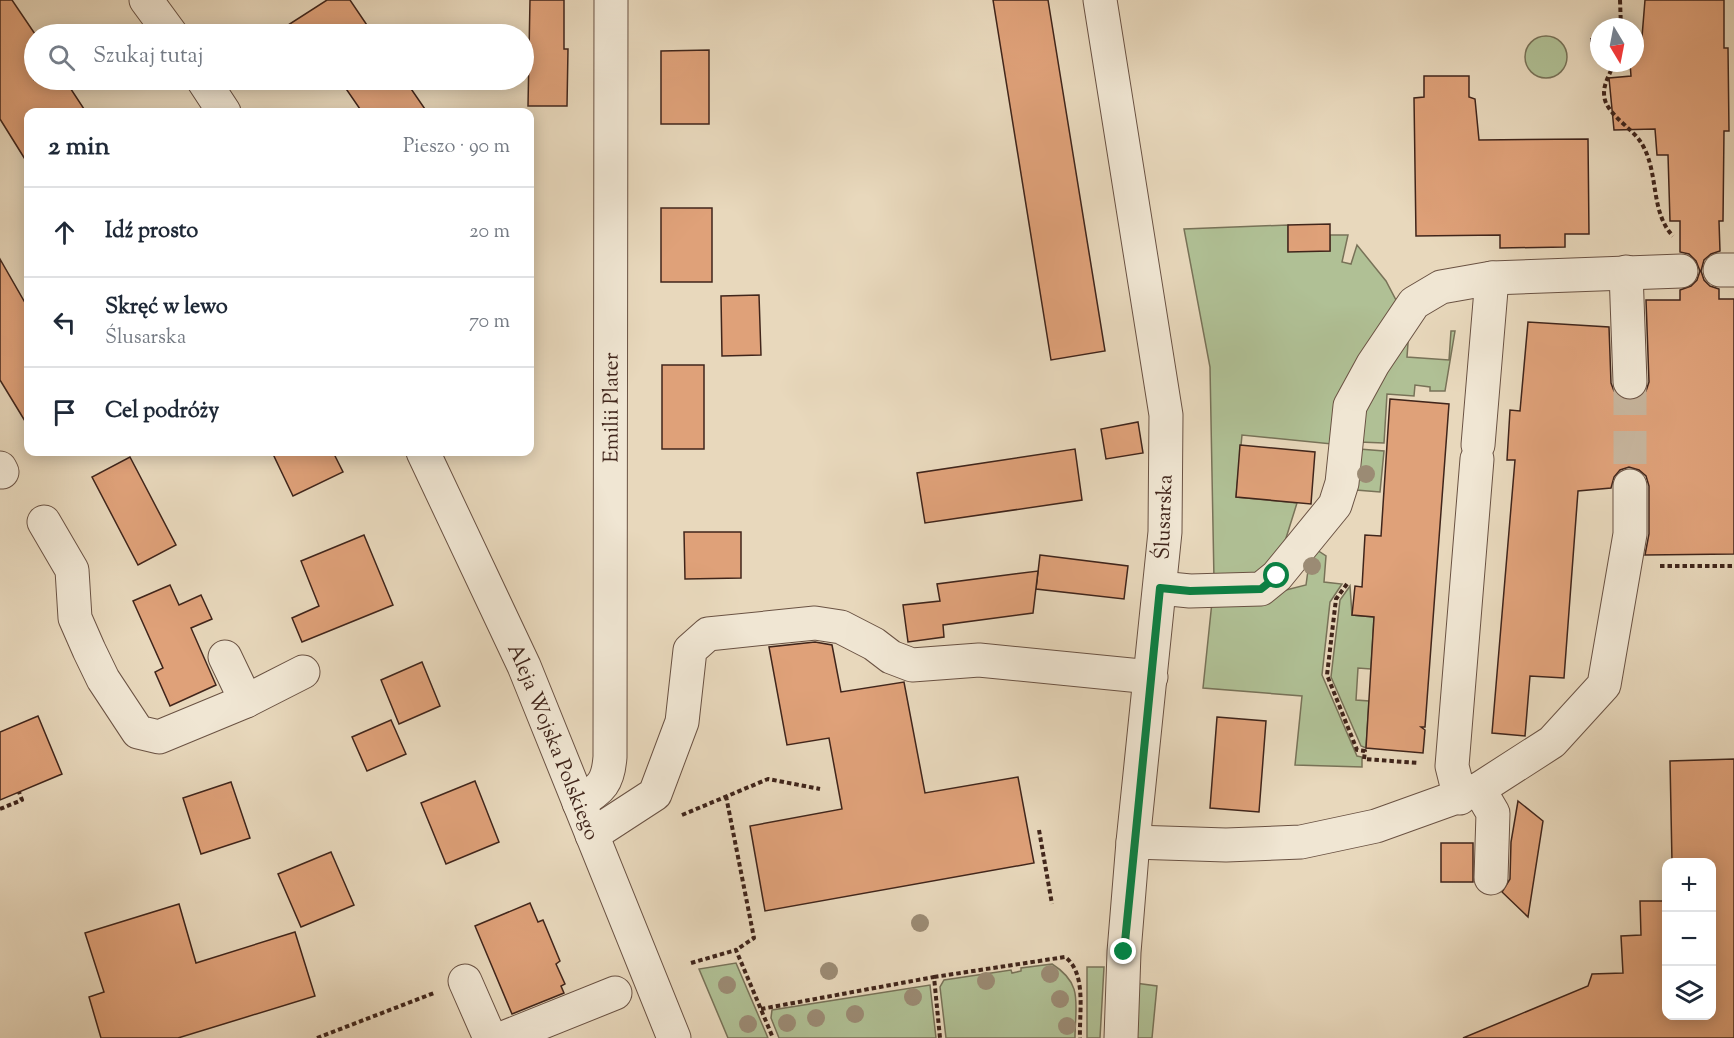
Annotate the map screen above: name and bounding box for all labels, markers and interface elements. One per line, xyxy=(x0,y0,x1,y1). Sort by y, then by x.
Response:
north arrow xyxy=(1590,18,1644,72)
search box xyxy=(24,24,534,90)
icon: search xyxy=(45,41,78,74)
text: Szukaj tutaj xyxy=(93,41,204,73)
text: 2 min xyxy=(48,129,110,166)
text: Pieszo · 90 m xyxy=(403,133,510,162)
icon: ahead xyxy=(48,216,81,249)
text: Idź prosto xyxy=(105,216,198,248)
text: 20 m xyxy=(469,218,510,247)
text: Skręć w lewo xyxy=(105,292,228,324)
icon: left xyxy=(48,306,81,339)
text: 70 m xyxy=(469,308,510,337)
text: Ślusarska xyxy=(105,324,186,353)
street label: Emilii Plater xyxy=(597,352,628,463)
icon: arrive xyxy=(48,396,81,429)
text: Cel podróży xyxy=(105,396,219,428)
street label: Ślusarska xyxy=(1149,474,1181,560)
route start xyxy=(1263,562,1289,588)
street label: Aleja Wojska Polskiego xyxy=(499,639,606,845)
map controls xyxy=(1662,858,1716,1020)
button: + xyxy=(1662,858,1716,912)
button: − xyxy=(1662,912,1716,966)
route end xyxy=(1110,938,1136,964)
button: layers xyxy=(1662,966,1716,1020)

